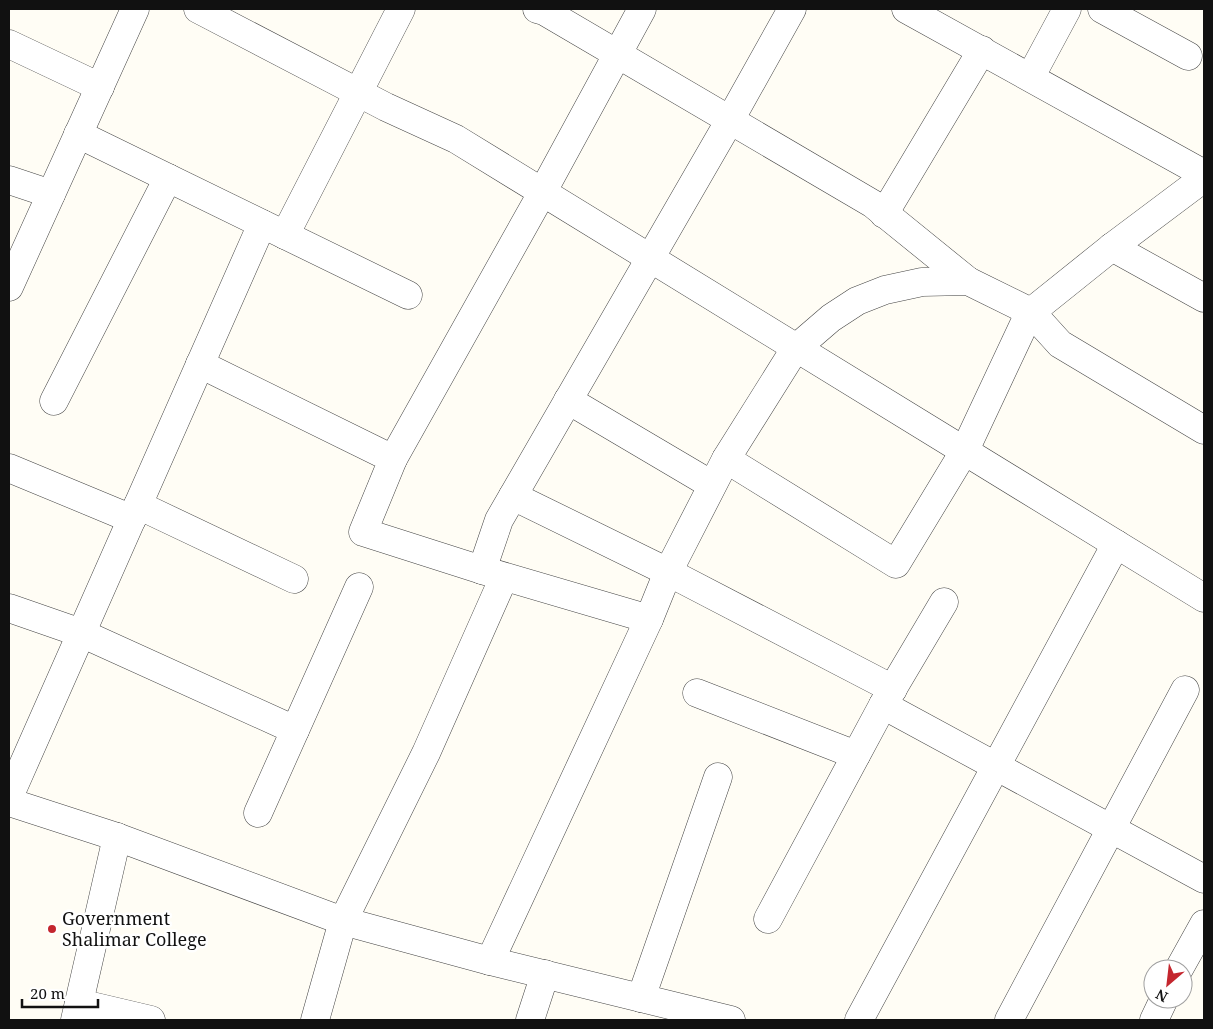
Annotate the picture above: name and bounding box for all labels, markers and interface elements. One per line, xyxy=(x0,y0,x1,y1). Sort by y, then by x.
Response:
place label: Government Shalimar College xyxy=(62,906,207,951)
marker: Government Shalimar College xyxy=(46,923,58,935)
north arrow xyxy=(1143,959,1193,1009)
scale bar xyxy=(22,976,99,1008)
text: 20 m xyxy=(30,983,65,1003)
text: N xyxy=(1152,985,1171,1007)

